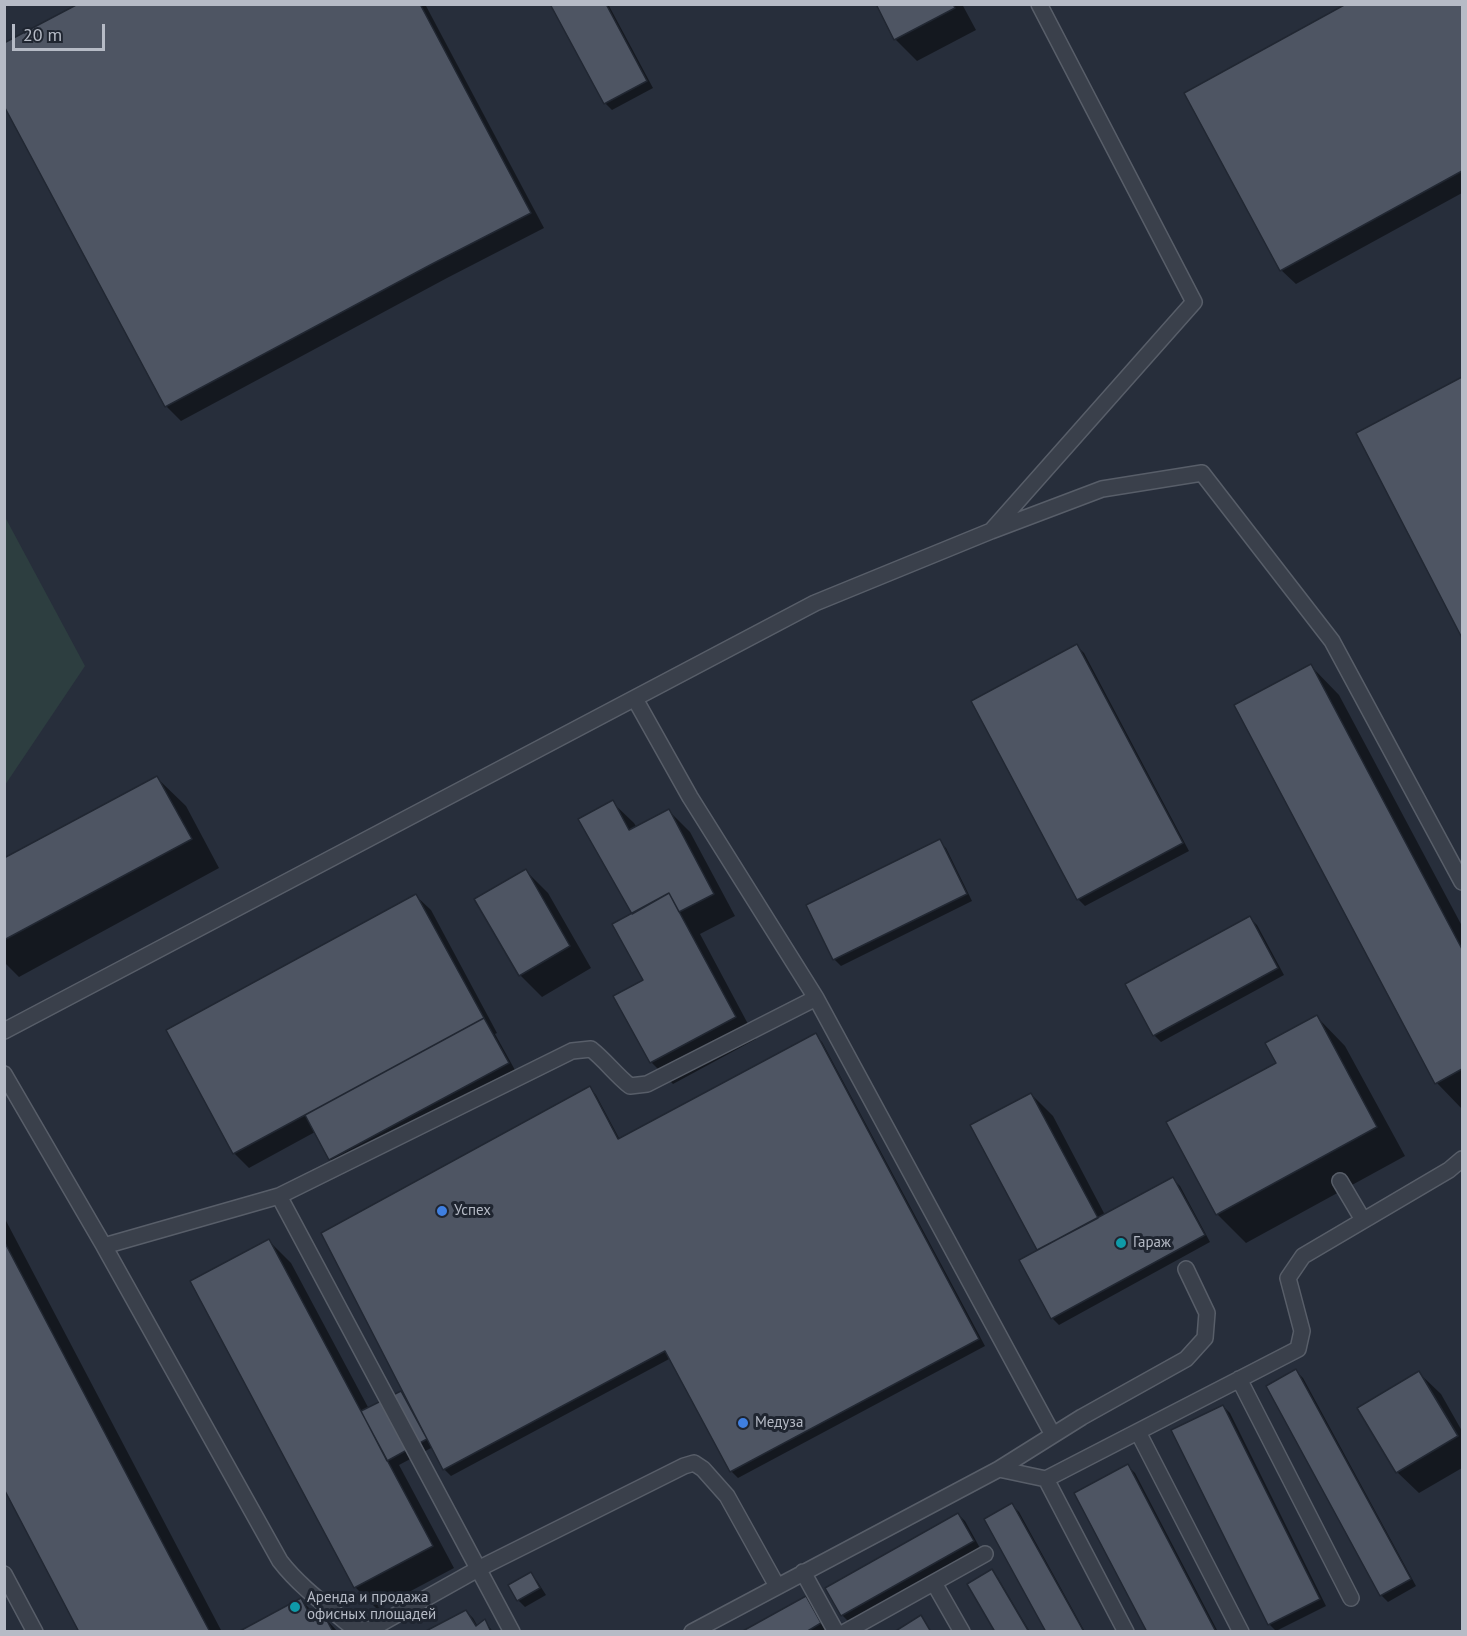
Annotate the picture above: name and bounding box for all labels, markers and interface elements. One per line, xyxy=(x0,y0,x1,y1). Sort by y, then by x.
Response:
scale bar xyxy=(15,12,108,50)
text: 20 m xyxy=(23,23,62,46)
place label: Успех xyxy=(454,1202,491,1220)
marker: Успех xyxy=(435,1204,449,1218)
place label: Гараж xyxy=(1133,1234,1171,1252)
marker: Гараж xyxy=(1114,1236,1128,1250)
place label: Медуза xyxy=(755,1414,803,1432)
marker: Медуза xyxy=(736,1416,750,1430)
place label: Аренда и продажа офисных площадей xyxy=(307,1589,436,1624)
marker: Аренда и продажа офисных площадей xyxy=(288,1600,302,1614)

